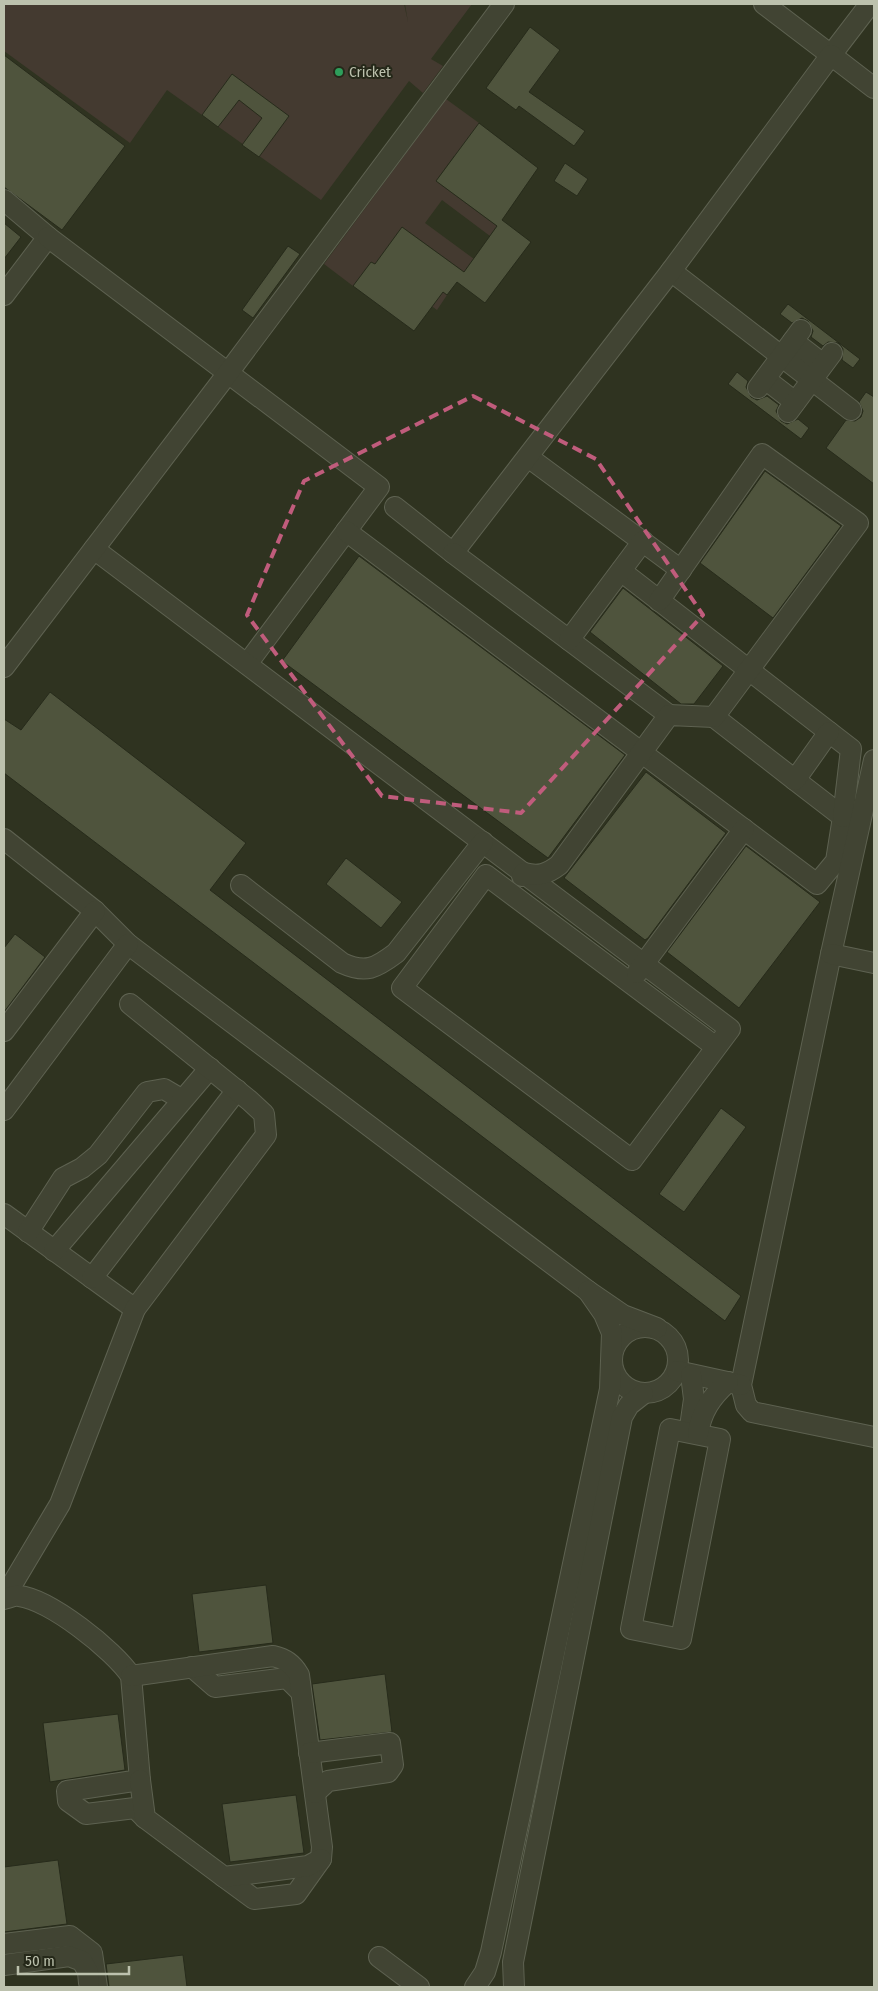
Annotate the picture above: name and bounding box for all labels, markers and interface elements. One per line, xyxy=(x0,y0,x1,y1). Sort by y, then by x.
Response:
place label: Cricket xyxy=(349,63,391,81)
marker: Cricket xyxy=(333,66,345,78)
scale bar xyxy=(18,1944,129,1976)
text: 50 m xyxy=(25,1952,55,1970)

